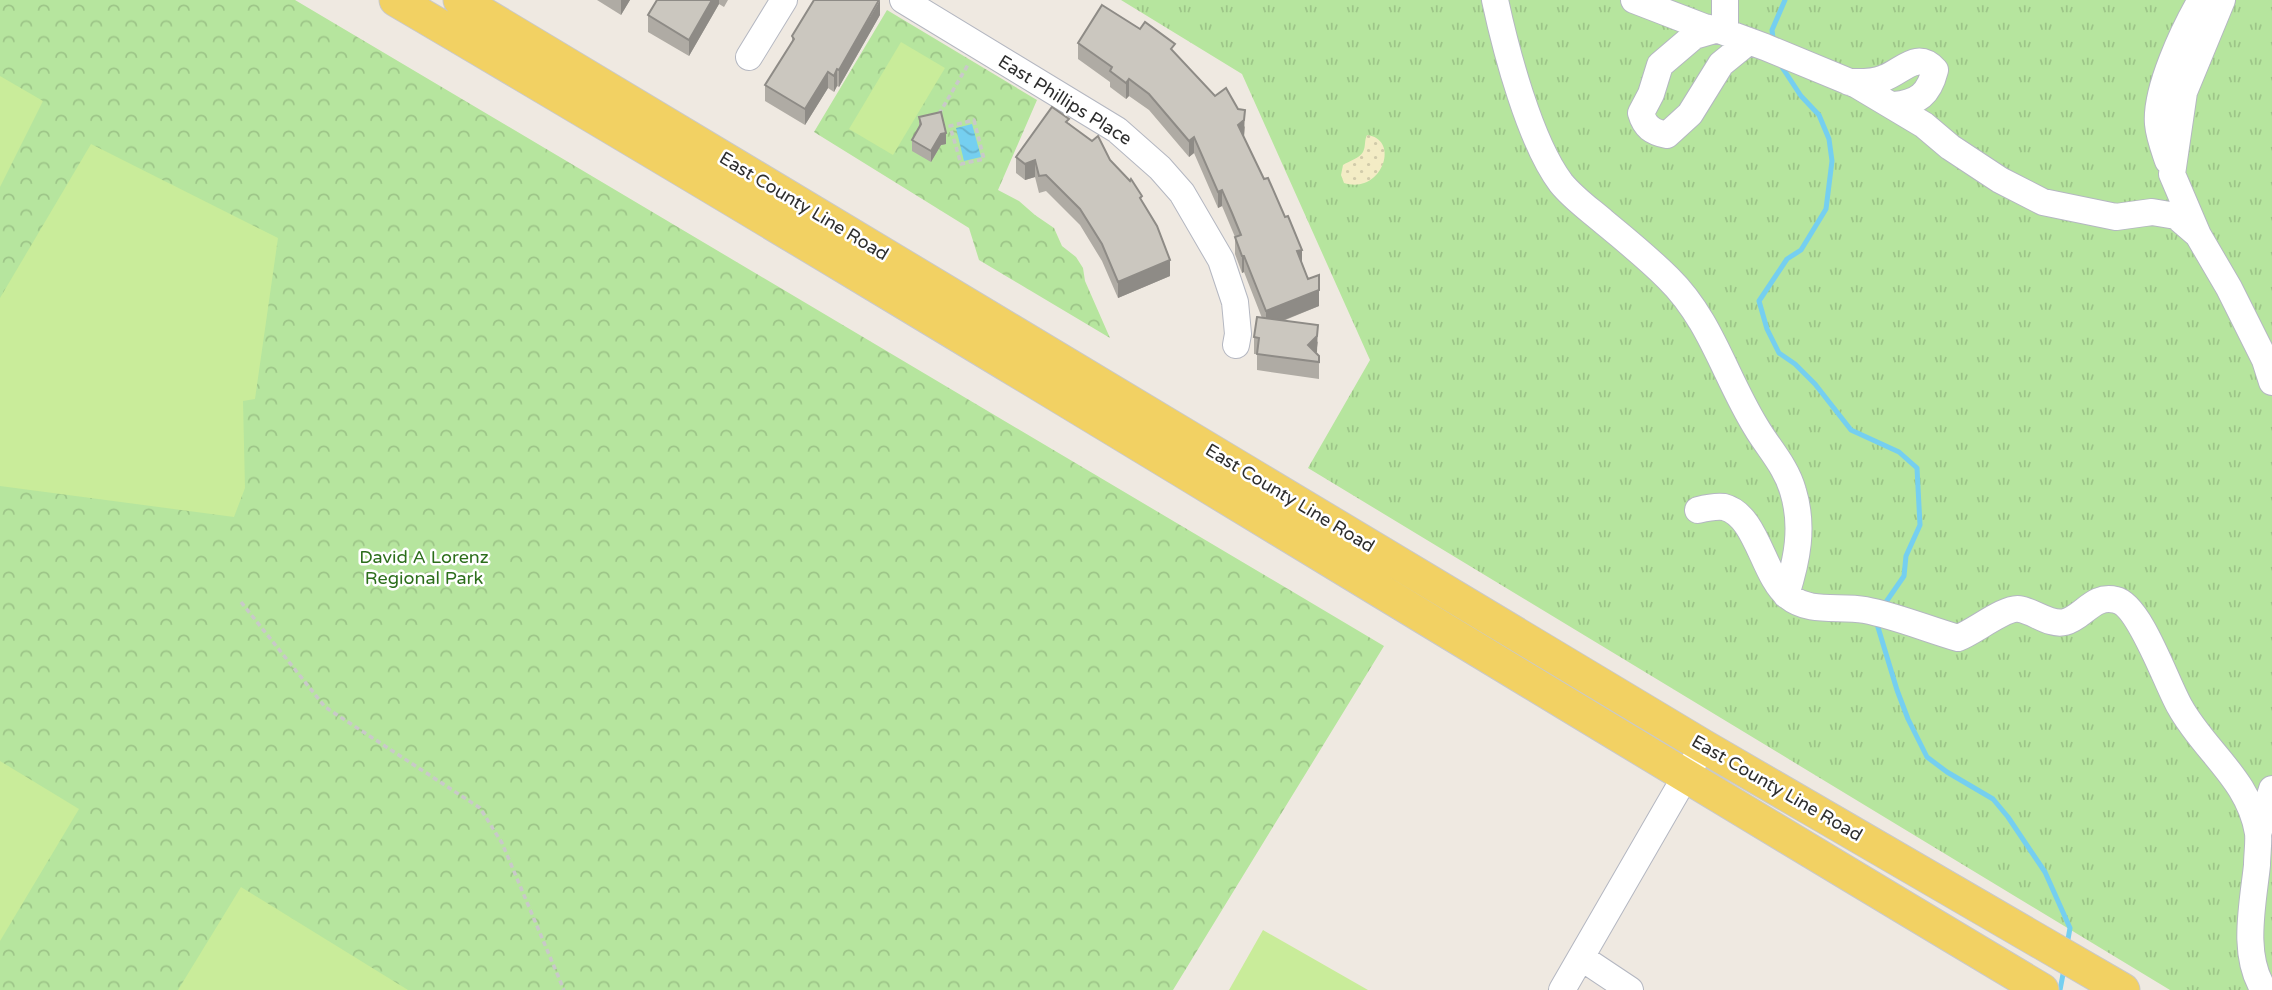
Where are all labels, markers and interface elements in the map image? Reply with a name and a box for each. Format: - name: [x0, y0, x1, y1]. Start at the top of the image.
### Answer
- street label: East Phillips Place: [994, 50, 1136, 150]
- street label: East County Line Road: [715, 147, 893, 265]
- street label: East County Line Road: [1201, 439, 1379, 557]
- park label: David A Lorenz Regional Park: [359, 546, 489, 589]
- street label: East County Line Road: [1688, 730, 1866, 846]

